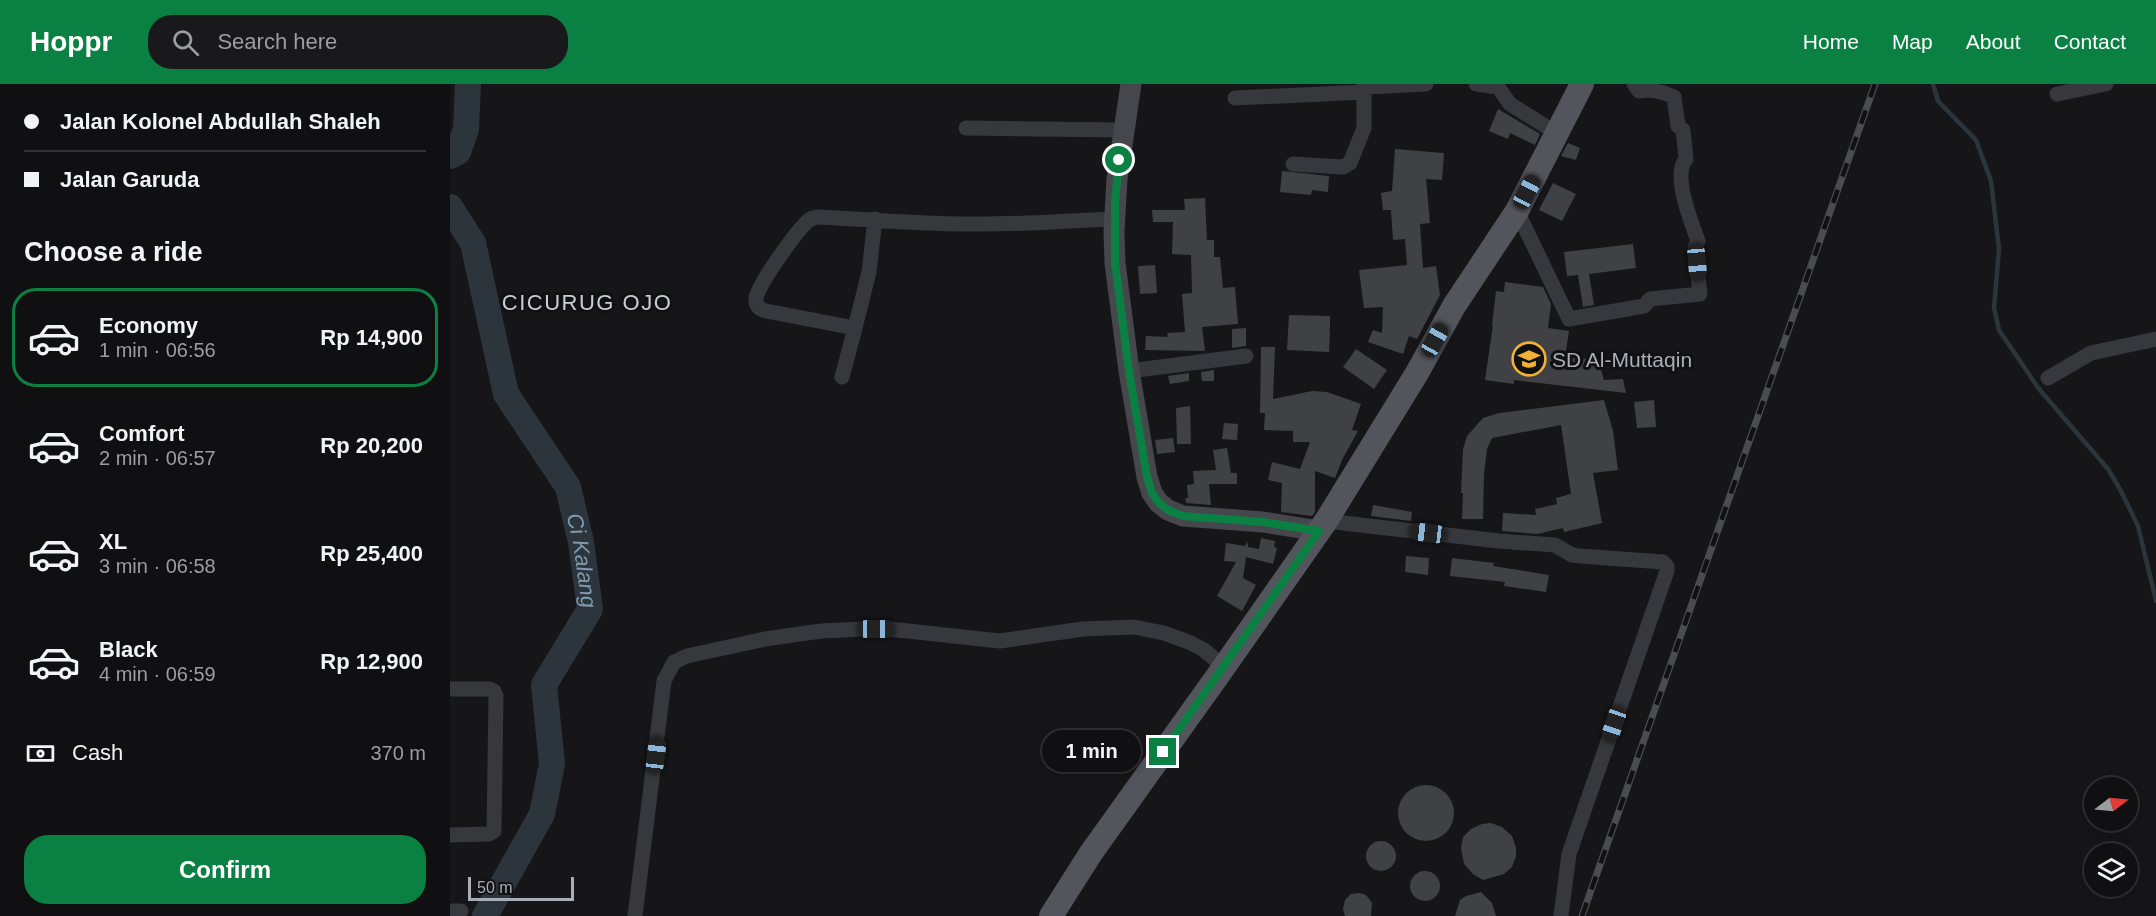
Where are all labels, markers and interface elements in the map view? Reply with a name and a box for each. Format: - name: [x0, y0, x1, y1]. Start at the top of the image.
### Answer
- search box: [148, 15, 568, 69]
- text: Hoppr: [30, 26, 112, 57]
- icon: search: [169, 26, 202, 59]
- text: Search here: [217, 29, 337, 54]
- text: Home: [1803, 30, 1859, 53]
- text: Map: [1892, 30, 1933, 53]
- text: About: [1966, 30, 2021, 53]
- text: Contact: [2054, 30, 2126, 53]
- text: Jalan Kolonel Abdullah Shaleh: [60, 109, 381, 134]
- route start: [1105, 146, 1132, 173]
- text: Jalan Garuda: [60, 167, 199, 192]
- car: [1511, 172, 1543, 212]
- text: Choose a ride: [24, 237, 203, 267]
- car: [1686, 243, 1708, 281]
- district label: CICURUG OJO: [502, 290, 672, 315]
- icon: car: [27, 311, 81, 365]
- text: Economy: [99, 313, 198, 338]
- car: [1418, 320, 1452, 360]
- text: Rp 14,900: [320, 325, 423, 350]
- text: 1 min · 06:56: [99, 339, 216, 361]
- school or university icon: SD Al-Muttaqin: [1511, 341, 1547, 377]
- place label: SD Al-Muttaqin: [1552, 348, 1692, 371]
- icon: car: [27, 419, 81, 473]
- text: Comfort: [99, 421, 185, 446]
- text: Rp 20,200: [320, 433, 423, 458]
- text: 2 min · 06:57: [99, 447, 216, 469]
- water label: Ci Kalang: [562, 511, 602, 610]
- car: [1409, 522, 1447, 544]
- icon: car: [27, 527, 81, 581]
- text: XL: [99, 529, 127, 554]
- text: Rp 25,400: [320, 541, 423, 566]
- text: 3 min · 06:58: [99, 555, 216, 577]
- car: [858, 620, 894, 638]
- icon: car: [27, 635, 81, 689]
- text: Black: [99, 637, 158, 662]
- text: Rp 12,900: [320, 649, 423, 674]
- text: 4 min · 06:59: [99, 663, 216, 685]
- car: [1600, 704, 1628, 744]
- callout: 1 min: [1043, 731, 1142, 773]
- car: [645, 736, 667, 774]
- icon: cash: [24, 737, 57, 770]
- route end: [1149, 738, 1176, 765]
- text: Cash: [72, 740, 123, 765]
- text: 1 min: [1065, 740, 1118, 762]
- text: 370 m: [370, 742, 426, 764]
- north arrow: [2084, 777, 2138, 831]
- map controls: [2084, 777, 2138, 897]
- button: Confirm: [24, 835, 426, 904]
- button: layers: [2084, 843, 2138, 897]
- scale bar: [468, 874, 574, 902]
- text: 50 m: [477, 879, 513, 896]

